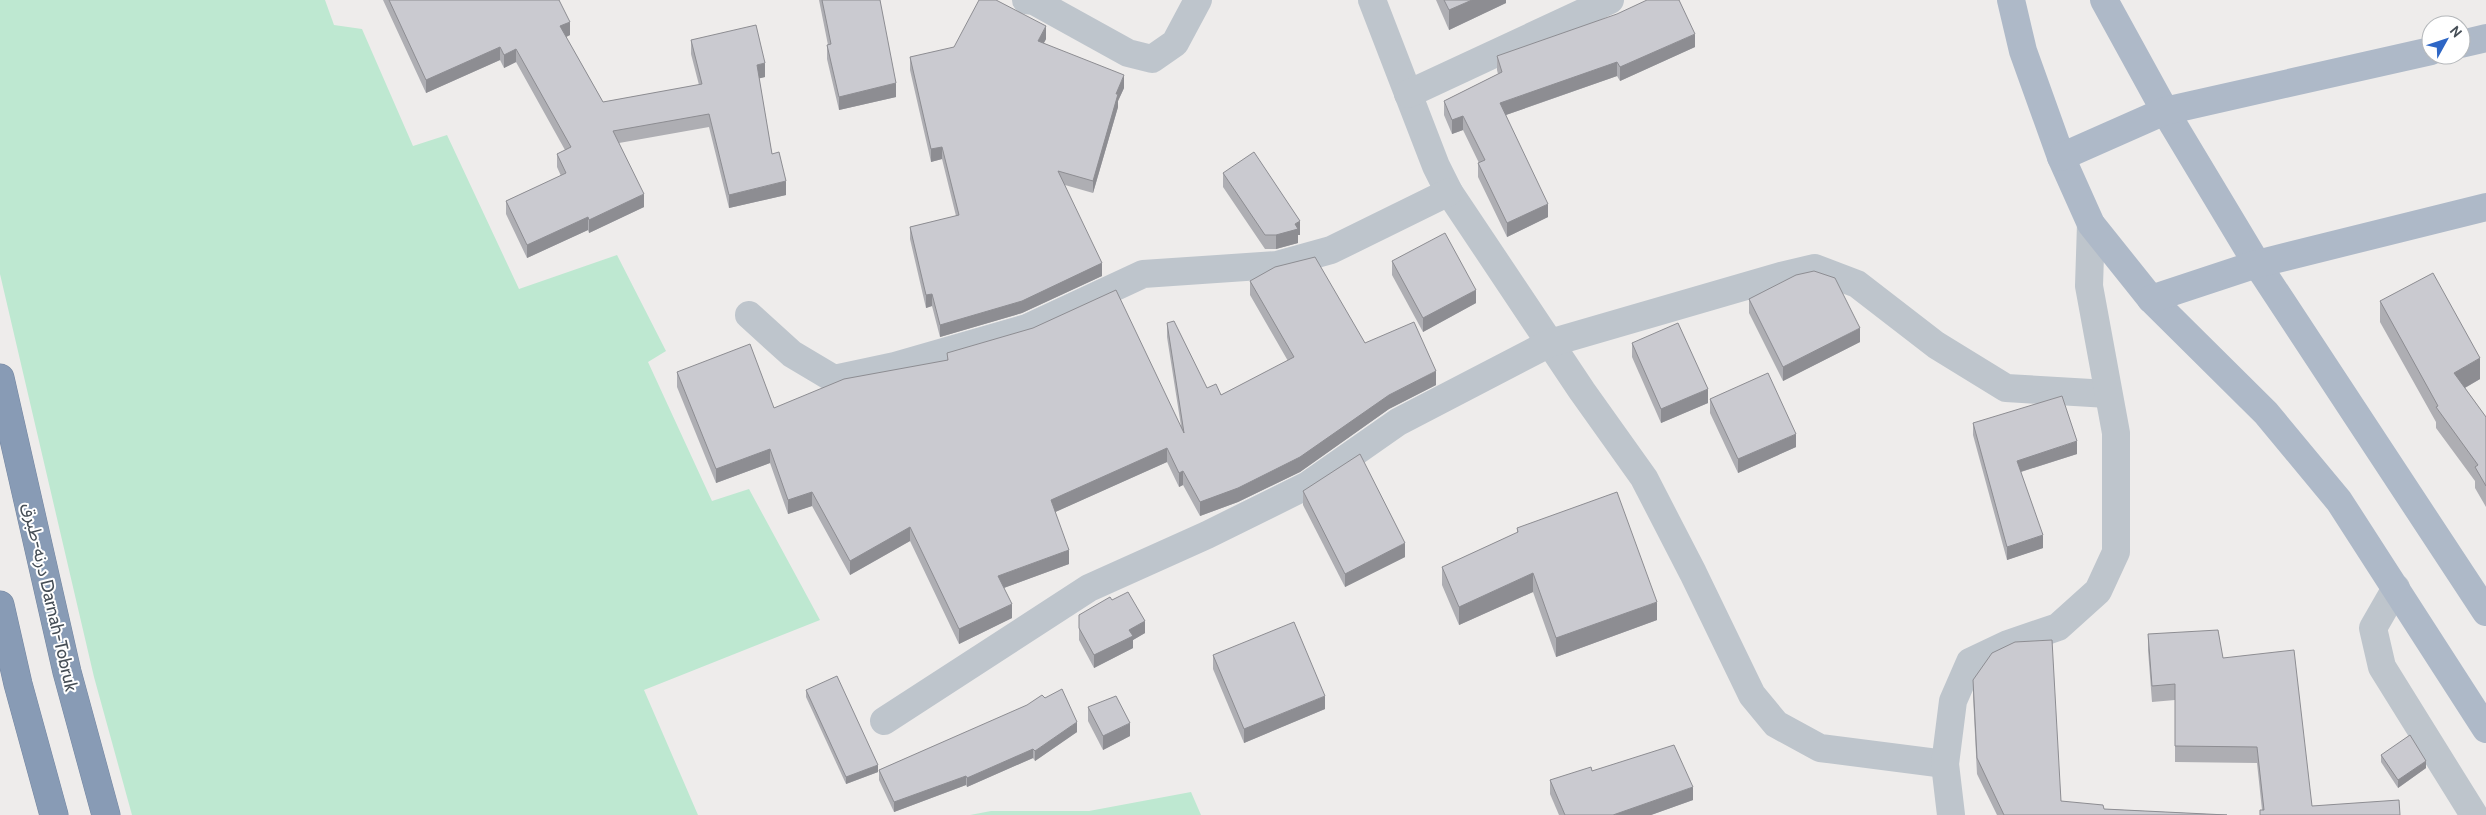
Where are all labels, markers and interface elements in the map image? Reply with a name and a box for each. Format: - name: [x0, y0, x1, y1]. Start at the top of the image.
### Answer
- north arrow: [2421, 15, 2471, 65]
- text: N: [2446, 22, 2466, 41]
- street label: درنه-طبرق Darnah-Tobruk: [18, 501, 83, 694]

